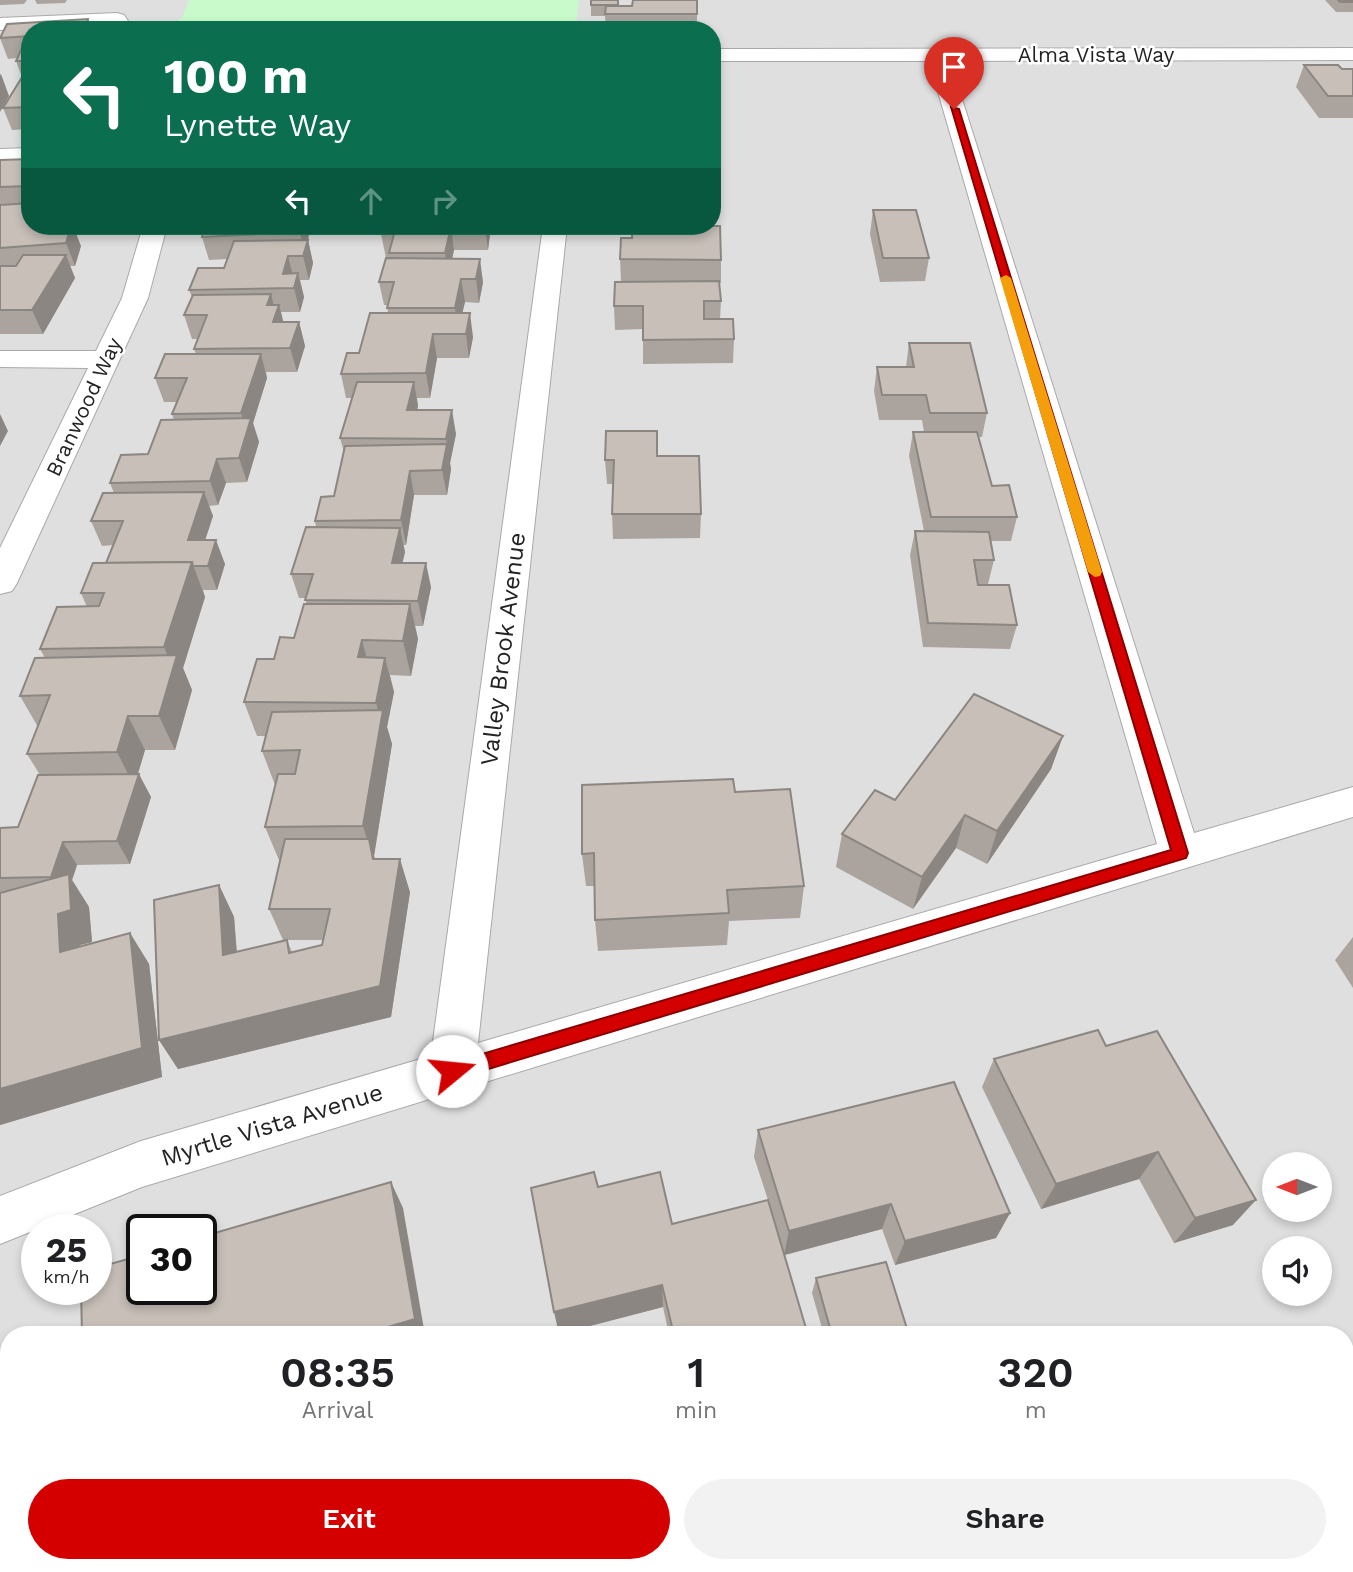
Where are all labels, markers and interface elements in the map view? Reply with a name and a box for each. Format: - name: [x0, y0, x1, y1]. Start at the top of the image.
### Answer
- pin: [924, 37, 984, 109]
- street label: Alma Vista Way: [1018, 42, 1175, 67]
- text: 100 m: [164, 47, 308, 105]
- icon: arrive: [935, 48, 973, 86]
- icon: left: [49, 49, 140, 140]
- text: Lynette Way: [164, 106, 351, 144]
- icon: left: [279, 182, 317, 220]
- icon: ahead: [352, 182, 390, 220]
- icon: right: [425, 182, 463, 220]
- street label: Branwood Way: [40, 333, 127, 480]
- street label: Valley Brook Avenue: [475, 531, 531, 767]
- position arrow: [415, 1034, 489, 1108]
- street label: Myrtle Vista Avenue: [158, 1078, 386, 1172]
- north arrow: [1262, 1152, 1332, 1222]
- map controls: [1262, 1152, 1332, 1306]
- speed limit sign: 30: [126, 1214, 217, 1305]
- text: 25: [46, 1229, 87, 1271]
- button: sound: [1262, 1236, 1332, 1306]
- text: km/h: [43, 1266, 90, 1287]
- text: 08:35: [280, 1348, 395, 1397]
- text: 1: [687, 1348, 705, 1397]
- text: 320: [998, 1348, 1074, 1397]
- text: Arrival: [302, 1397, 373, 1424]
- text: min: [675, 1397, 717, 1424]
- text: m: [1025, 1397, 1047, 1424]
- button: Exit: [28, 1479, 670, 1559]
- button: Share: [684, 1479, 1326, 1559]

